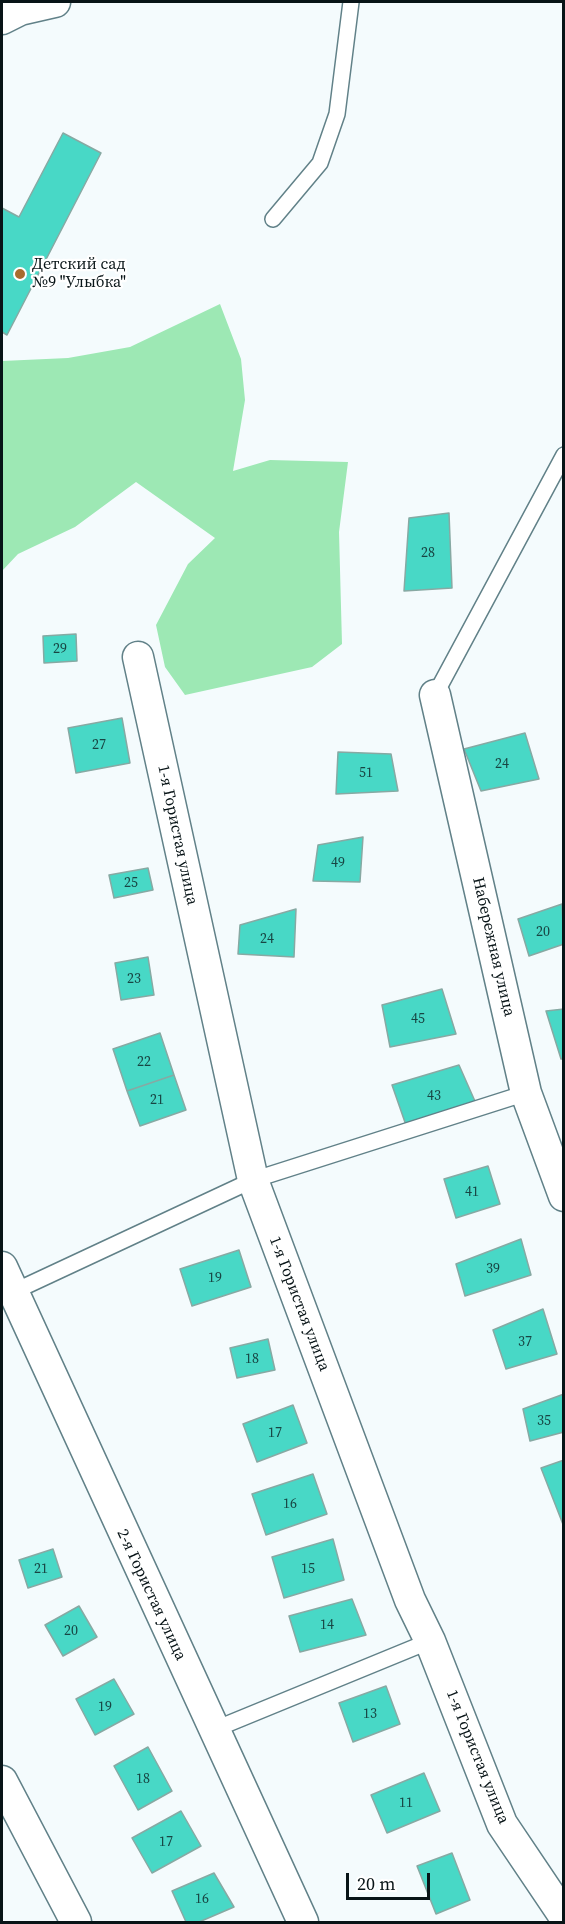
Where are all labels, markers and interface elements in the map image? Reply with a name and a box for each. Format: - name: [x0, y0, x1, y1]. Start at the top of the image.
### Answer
- place label: Детский сад №9 "Улыбка": [32, 255, 126, 293]
- marker: Детский сад №9 "Улыбка": [13, 267, 27, 281]
- house number: 28: [421, 545, 435, 561]
- house number: 29: [53, 641, 67, 657]
- house number: 27: [92, 737, 106, 753]
- house number: 24: [495, 756, 509, 772]
- street label: 1-я Гористая улица: [153, 763, 201, 907]
- house number: 51: [359, 765, 373, 781]
- house number: 49: [331, 855, 345, 871]
- house number: 25: [124, 875, 138, 891]
- street label: Набережная улица: [468, 876, 518, 1018]
- house number: 20: [536, 924, 550, 940]
- house number: 24: [260, 931, 274, 947]
- house number: 23: [127, 971, 141, 987]
- house number: 45: [411, 1011, 425, 1027]
- house number: 22: [137, 1054, 151, 1070]
- house number: 43: [427, 1088, 441, 1104]
- house number: 21: [150, 1092, 164, 1108]
- house number: 41: [465, 1184, 479, 1200]
- street label: 1-я Гористая улица: [264, 1234, 334, 1374]
- house number: 39: [486, 1261, 500, 1277]
- house number: 19: [208, 1270, 222, 1286]
- house number: 37: [518, 1334, 532, 1350]
- house number: 18: [245, 1351, 259, 1367]
- house number: 35: [537, 1413, 551, 1429]
- house number: 17: [268, 1425, 282, 1441]
- house number: 16: [283, 1496, 297, 1512]
- street label: 2-я Гористая улица: [112, 1526, 190, 1664]
- house number: 21: [34, 1561, 48, 1577]
- house number: 15: [301, 1561, 315, 1577]
- house number: 14: [320, 1617, 334, 1633]
- house number: 20: [64, 1623, 78, 1639]
- street label: 1-я Гористая улица: [441, 1687, 513, 1827]
- house number: 19: [98, 1699, 112, 1715]
- house number: 13: [363, 1706, 377, 1722]
- house number: 18: [136, 1771, 150, 1787]
- house number: 11: [399, 1795, 413, 1811]
- house number: 17: [159, 1834, 173, 1850]
- scale bar: [349, 1861, 433, 1899]
- text: 20 m: [357, 1871, 395, 1896]
- house number: 16: [195, 1891, 209, 1907]

